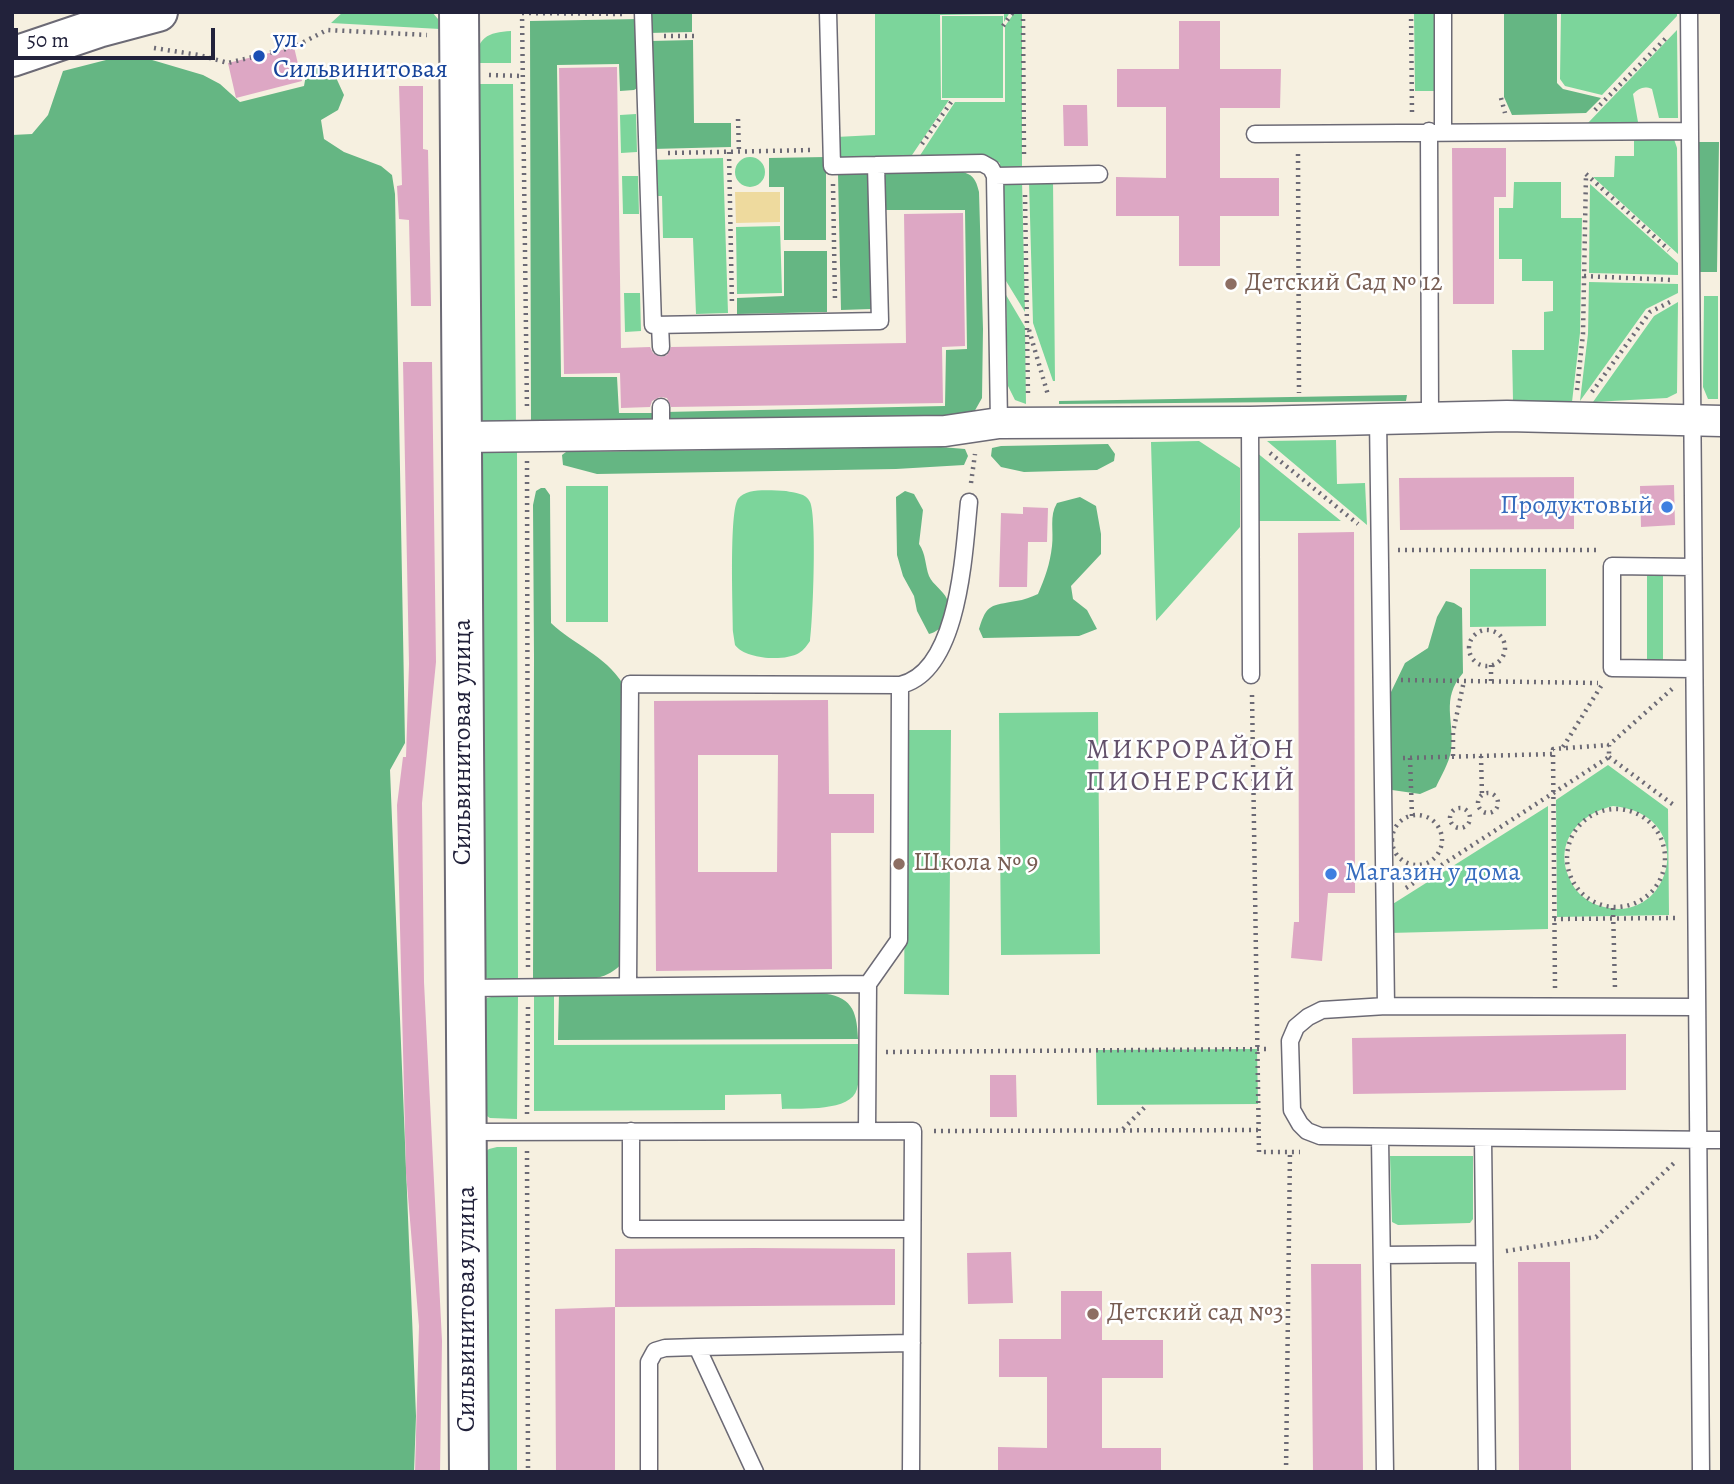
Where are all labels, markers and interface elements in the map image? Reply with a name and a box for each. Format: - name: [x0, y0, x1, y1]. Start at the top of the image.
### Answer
- scale bar: [18, 14, 219, 58]
- place label: ул. Сильвинитовая: [273, 25, 448, 86]
- text: 50 m: [27, 26, 69, 54]
- marker: ул. Сильвинитовая: [251, 48, 267, 64]
- place label: Детский Сад № 12: [1245, 268, 1443, 300]
- marker: Детский Сад № 12: [1223, 276, 1239, 292]
- place label: Продуктовый: [1500, 491, 1653, 523]
- marker: Продуктовый: [1659, 499, 1675, 515]
- street label: Сильвинитовая улица: [448, 619, 480, 865]
- district label: МИКРОРАЙОН ПИОНЕРСКИЙ: [1087, 734, 1295, 800]
- place label: Школа № 9: [913, 848, 1038, 880]
- marker: Школа № 9: [891, 856, 907, 872]
- place label: Магазин у дома: [1345, 858, 1520, 890]
- marker: Магазин у дома: [1323, 866, 1339, 882]
- street label: Сильвинитовая улица: [452, 1186, 484, 1432]
- place label: Детский сад №3: [1107, 1298, 1284, 1330]
- marker: Детский сад №3: [1085, 1306, 1101, 1322]

